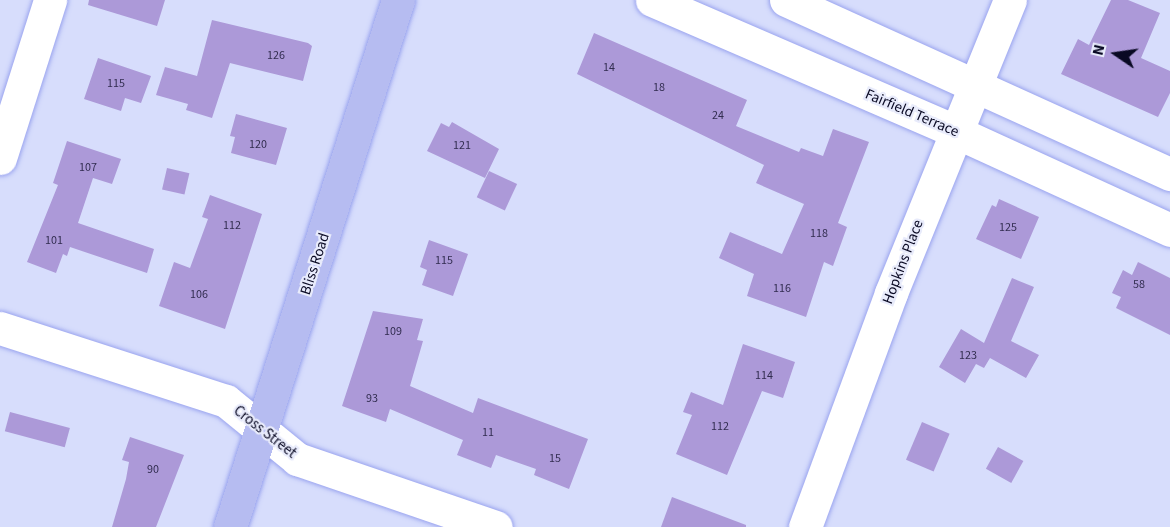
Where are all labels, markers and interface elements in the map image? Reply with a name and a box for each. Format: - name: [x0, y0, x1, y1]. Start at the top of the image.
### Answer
- north arrow: [1086, 24, 1146, 84]
- text: N: [1087, 42, 1110, 58]
- house number: 126: [267, 49, 285, 63]
- house number: 14: [603, 61, 615, 75]
- house number: 115: [107, 77, 125, 91]
- house number: 18: [653, 81, 665, 95]
- street label: Fairfield Terrace: [862, 85, 962, 141]
- house number: 24: [712, 109, 724, 123]
- house number: 120: [249, 138, 267, 152]
- house number: 121: [453, 139, 471, 153]
- house number: 107: [79, 161, 97, 175]
- street label: Hopkins Place: [879, 217, 927, 307]
- house number: 112: [223, 219, 241, 233]
- house number: 125: [999, 221, 1017, 235]
- house number: 118: [810, 227, 828, 241]
- street label: Bliss Road: [297, 231, 333, 297]
- house number: 101: [45, 234, 63, 248]
- house number: 115: [435, 254, 453, 268]
- house number: 58: [1133, 278, 1145, 292]
- house number: 116: [773, 282, 791, 296]
- house number: 106: [190, 288, 208, 302]
- house number: 109: [384, 325, 402, 339]
- house number: 123: [959, 349, 977, 363]
- house number: 114: [755, 369, 773, 383]
- house number: 93: [366, 392, 378, 406]
- street label: Cross Street: [230, 402, 300, 462]
- house number: 112: [711, 420, 729, 434]
- house number: 11: [482, 426, 494, 440]
- house number: 15: [549, 452, 561, 466]
- house number: 90: [147, 463, 159, 477]

